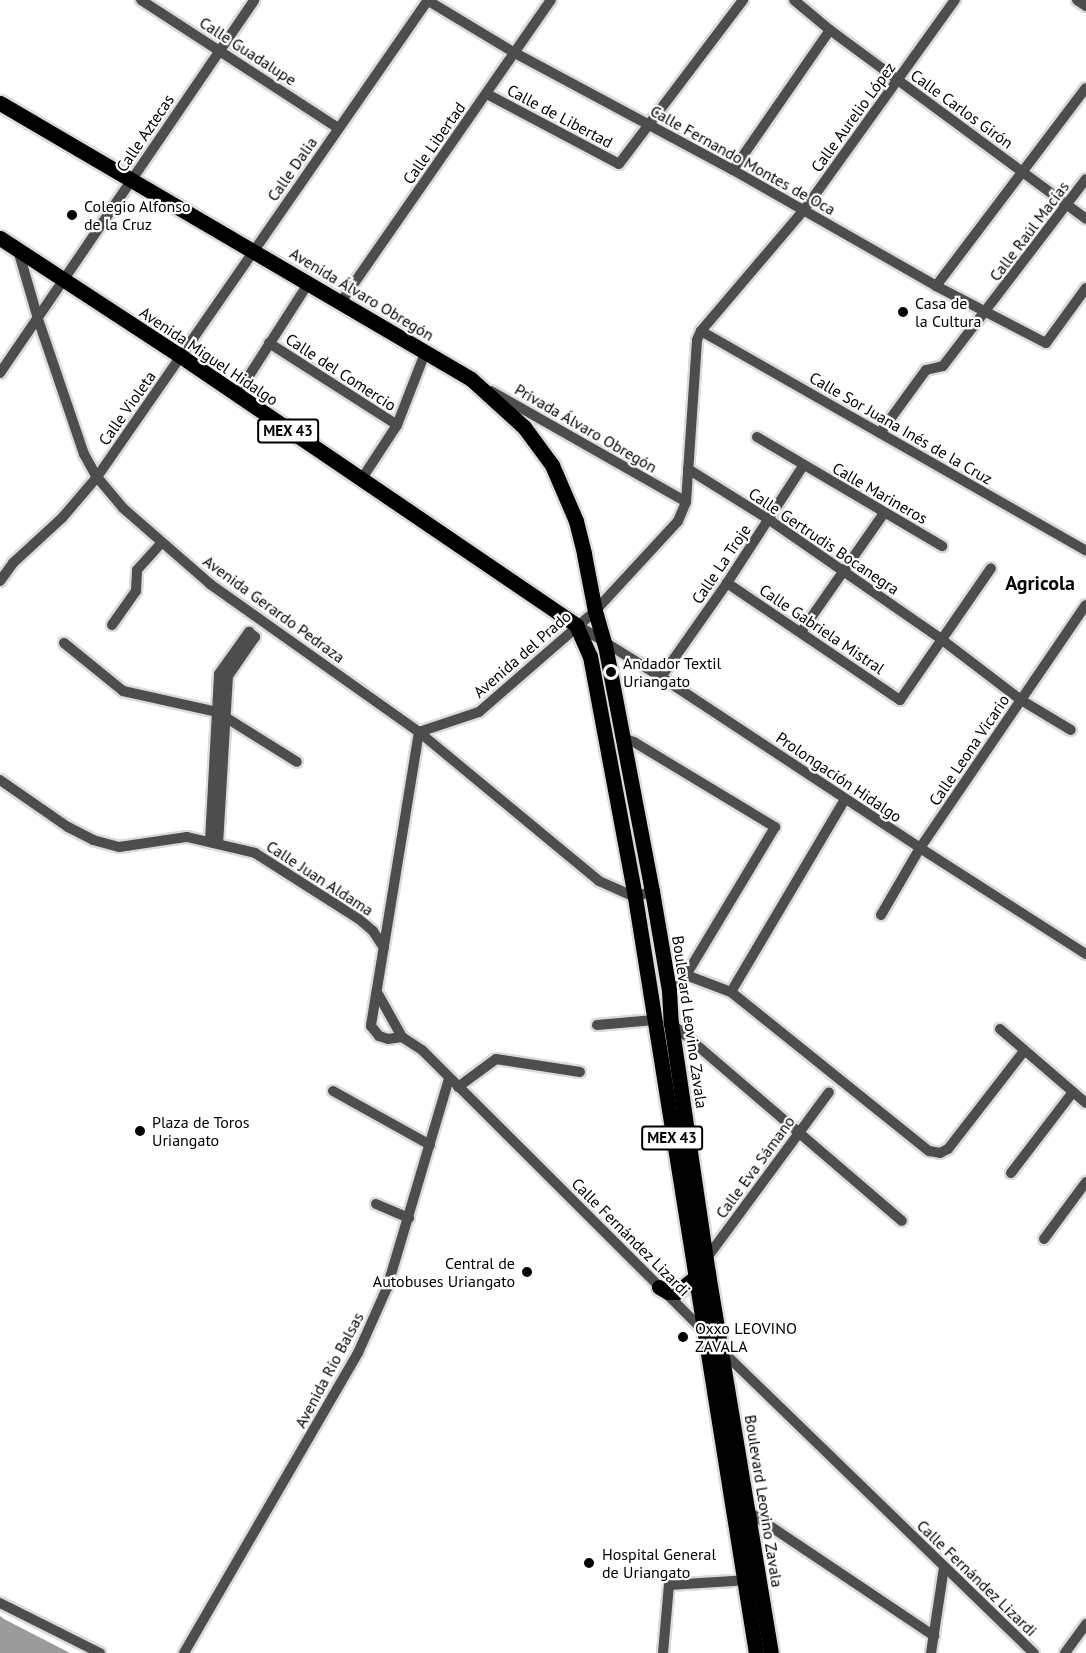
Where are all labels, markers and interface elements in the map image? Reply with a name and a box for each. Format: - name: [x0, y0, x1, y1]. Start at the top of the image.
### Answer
- street label: Calle Guadalupe: [196, 13, 300, 89]
- street label: Calle Aurelio López: [807, 58, 899, 176]
- street label: Calle Carlos Girón: [907, 65, 1017, 153]
- street label: Calle de Libertad: [504, 80, 616, 152]
- street label: Calle Aztecas: [112, 90, 178, 176]
- street label: Calle Libertad: [399, 98, 469, 188]
- street label: Calle Fernando Montes de Oca: [647, 101, 839, 219]
- street label: Calle Dalia: [263, 133, 321, 205]
- street label: Calle Raúl Macías: [985, 177, 1073, 285]
- place label: Colegio Alfonso de la Cruz: [84, 196, 191, 234]
- marker: Colegio Alfonso de la Cruz: [65, 208, 79, 222]
- street label: Avenida Álvaro Obregón: [286, 243, 438, 345]
- place label: Casa de la Cultura: [915, 293, 981, 331]
- street label: Avenida Miguel Hidalgo: [136, 302, 282, 410]
- marker: Casa de la Cultura: [896, 305, 910, 319]
- street label: Calle del Comercio: [282, 329, 400, 415]
- street label: Calle Violeta: [94, 367, 160, 449]
- street label: Calle Sor Juana Inés de la Cruz: [806, 368, 996, 488]
- street label: Privada Álvaro Obregón: [511, 379, 661, 477]
- road number: MEX 43: [256, 419, 320, 443]
- street label: Calle Marineros: [829, 458, 931, 528]
- street label: Calle Gertrudis Bocanegra: [745, 483, 903, 599]
- street label: Calle La Troje: [687, 520, 755, 608]
- street label: Avenida Gerardo Pedraza: [200, 551, 348, 667]
- district label: Agricola: [1005, 571, 1075, 595]
- street label: Calle Gabriela Mistral: [756, 580, 888, 678]
- street label: Avenida del Prado: [469, 606, 575, 702]
- place label: Andador Textil Uriangato: [623, 653, 722, 691]
- marker: Andador Textil Uriangato: [604, 665, 618, 679]
- street label: Calle Leona Vicario: [925, 691, 1013, 809]
- street label: Prolongación Hidalgo: [773, 728, 905, 826]
- street label: Calle Juan Aldama: [263, 836, 377, 920]
- street label: Boulevard Leovino Zavala: [668, 934, 712, 1110]
- place label: Plaza de Toros Uriangato: [152, 1112, 250, 1150]
- street label: Calle Eva Sámano: [711, 1112, 799, 1222]
- marker: Plaza de Toros Uriangato: [133, 1124, 147, 1138]
- road number: MEX 43: [640, 1126, 704, 1150]
- street label: Calle Fernández Lizardi: [568, 1174, 694, 1300]
- place label: Central de Autobuses Uriangato: [373, 1253, 515, 1291]
- marker: Central de Autobuses Uriangato: [520, 1265, 534, 1279]
- street label: Avenida Río Balsas: [290, 1309, 368, 1431]
- place label: Oxxo LEOVINO ZAVALA: [695, 1318, 797, 1356]
- marker: Oxxo LEOVINO ZAVALA: [676, 1330, 690, 1344]
- street label: Boulevard Leovino Zavala: [741, 1413, 787, 1589]
- street label: Calle Fernández Lizardi: [913, 1516, 1041, 1640]
- place label: Hospital General de Uriangato: [602, 1544, 716, 1582]
- marker: Hospital General de Uriangato: [580, 1554, 598, 1572]

